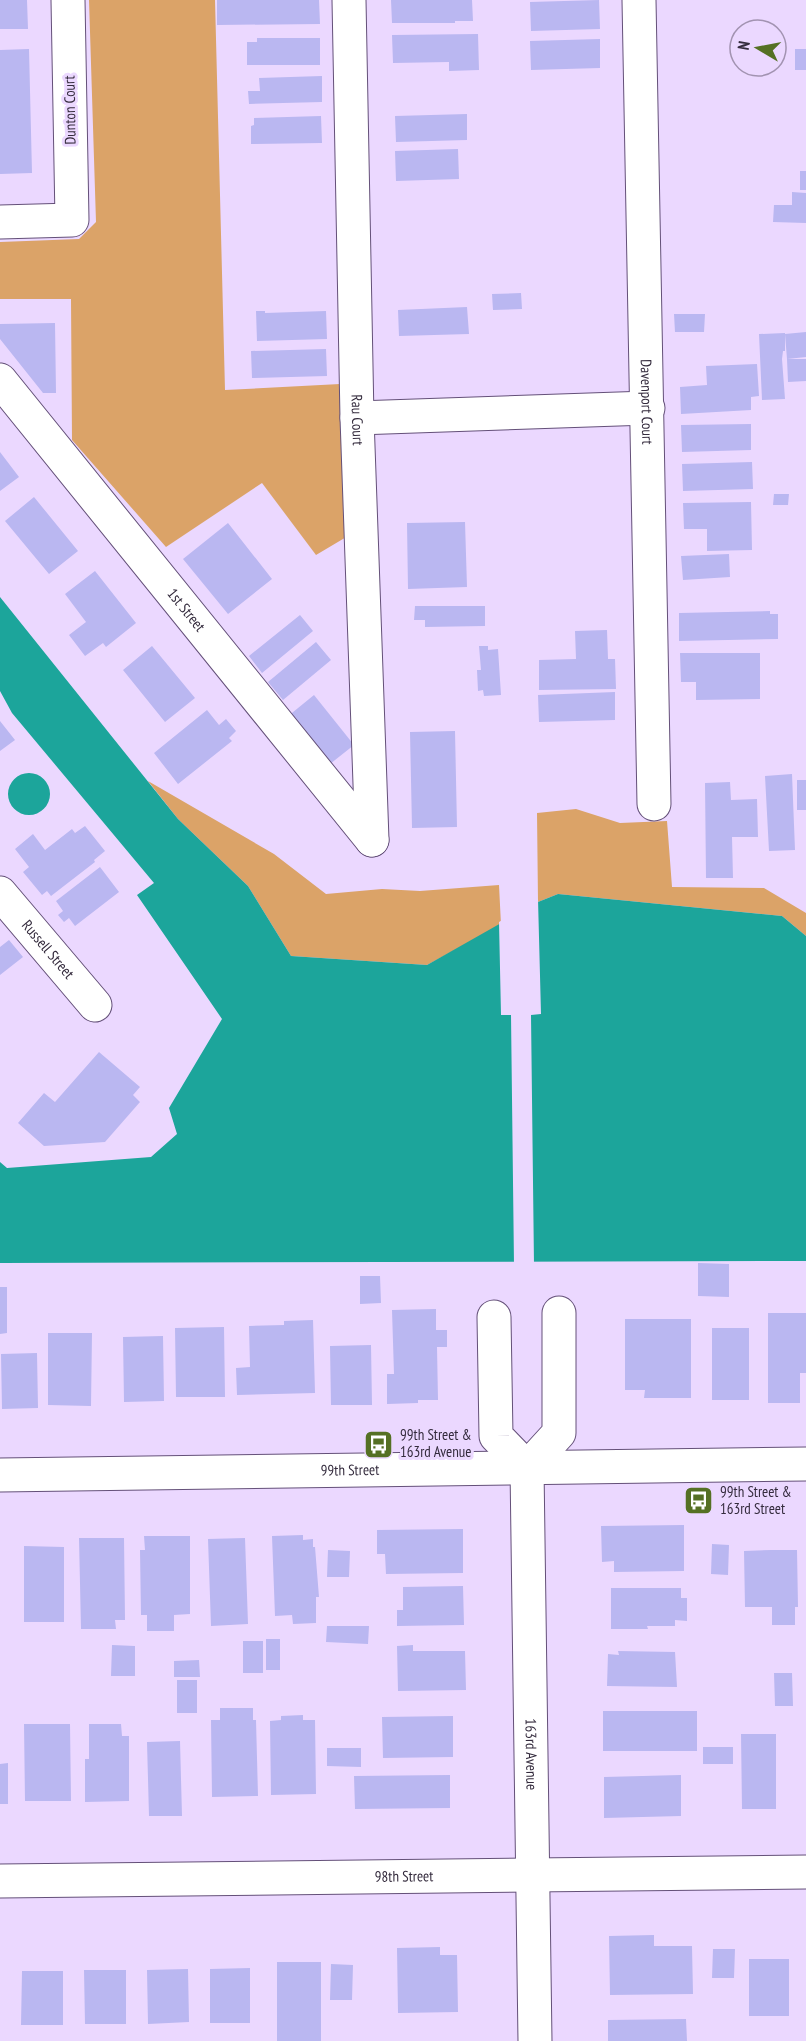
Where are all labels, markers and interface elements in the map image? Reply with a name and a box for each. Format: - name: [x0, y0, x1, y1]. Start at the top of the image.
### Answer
- north arrow: [728, 18, 788, 78]
- text: N: [733, 39, 754, 51]
- street label: Dunton Court: [59, 75, 80, 145]
- street label: Davenport Court: [637, 359, 657, 445]
- street label: Rau Court: [348, 394, 368, 446]
- street label: 1st Street: [163, 584, 210, 635]
- street label: Russell Street: [18, 916, 79, 982]
- place label: 99th Street & 163rd Avenue: [400, 1425, 472, 1461]
- bus stop icon: 99th Street & 163rd Avenue: [363, 1428, 395, 1460]
- street label: 99th Street: [321, 1460, 379, 1480]
- place label: 99th Street & 163rd Street: [720, 1482, 791, 1518]
- bus stop icon: 99th Street & 163rd Street: [683, 1485, 715, 1517]
- street label: 163rd Avenue: [521, 1718, 541, 1790]
- street label: 98th Street: [375, 1866, 433, 1886]

